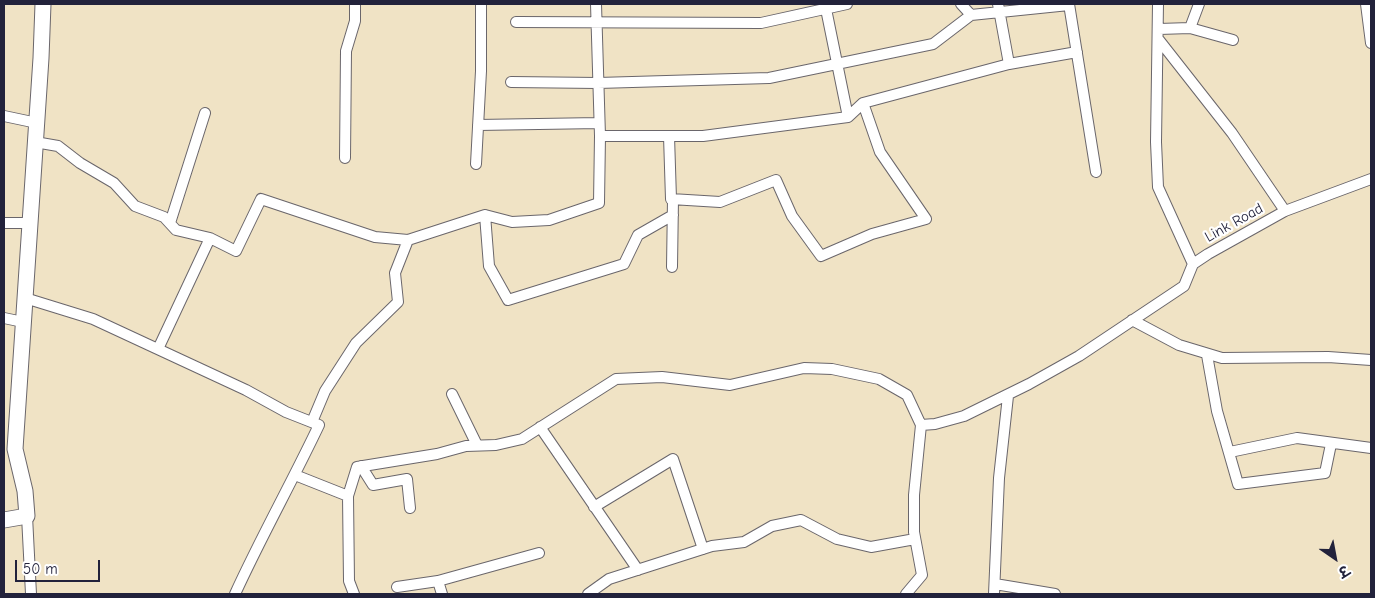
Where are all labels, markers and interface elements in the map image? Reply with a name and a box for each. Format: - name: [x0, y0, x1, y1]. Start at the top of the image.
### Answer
- street label: Link Road: [1202, 200, 1266, 246]
- north arrow: [1310, 533, 1360, 583]
- scale bar: [18, 550, 102, 582]
- text: 50 m: [23, 560, 58, 578]
- text: उ: [1335, 561, 1352, 581]

